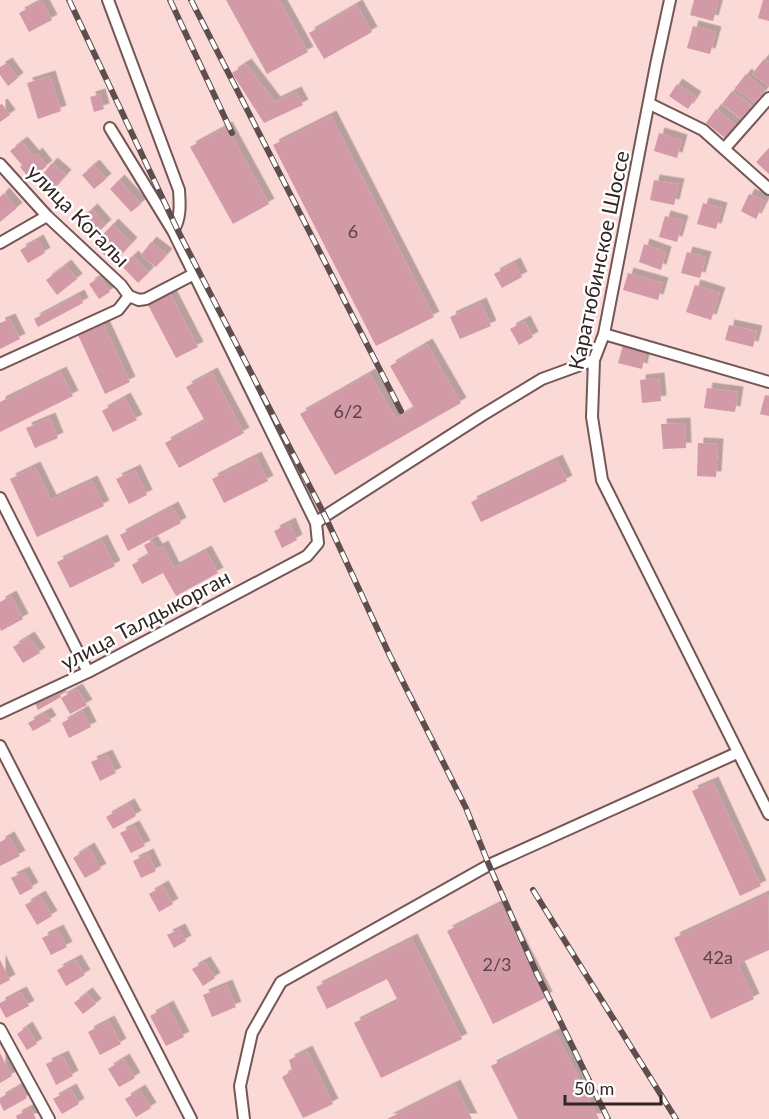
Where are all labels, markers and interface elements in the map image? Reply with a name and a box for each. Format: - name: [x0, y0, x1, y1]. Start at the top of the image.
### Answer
- street label: Каратюбинское Шоссе: [563, 148, 633, 372]
- street label: улица Когалы: [23, 159, 135, 271]
- house number: 6: [348, 220, 358, 242]
- house number: 6/2: [333, 400, 363, 422]
- street label: улица Талдыкорган: [56, 564, 234, 674]
- house number: 42а: [703, 946, 733, 968]
- house number: 2/3: [482, 953, 512, 975]
- scale bar: [565, 1068, 661, 1106]
- text: 50 m: [574, 1077, 614, 1099]

